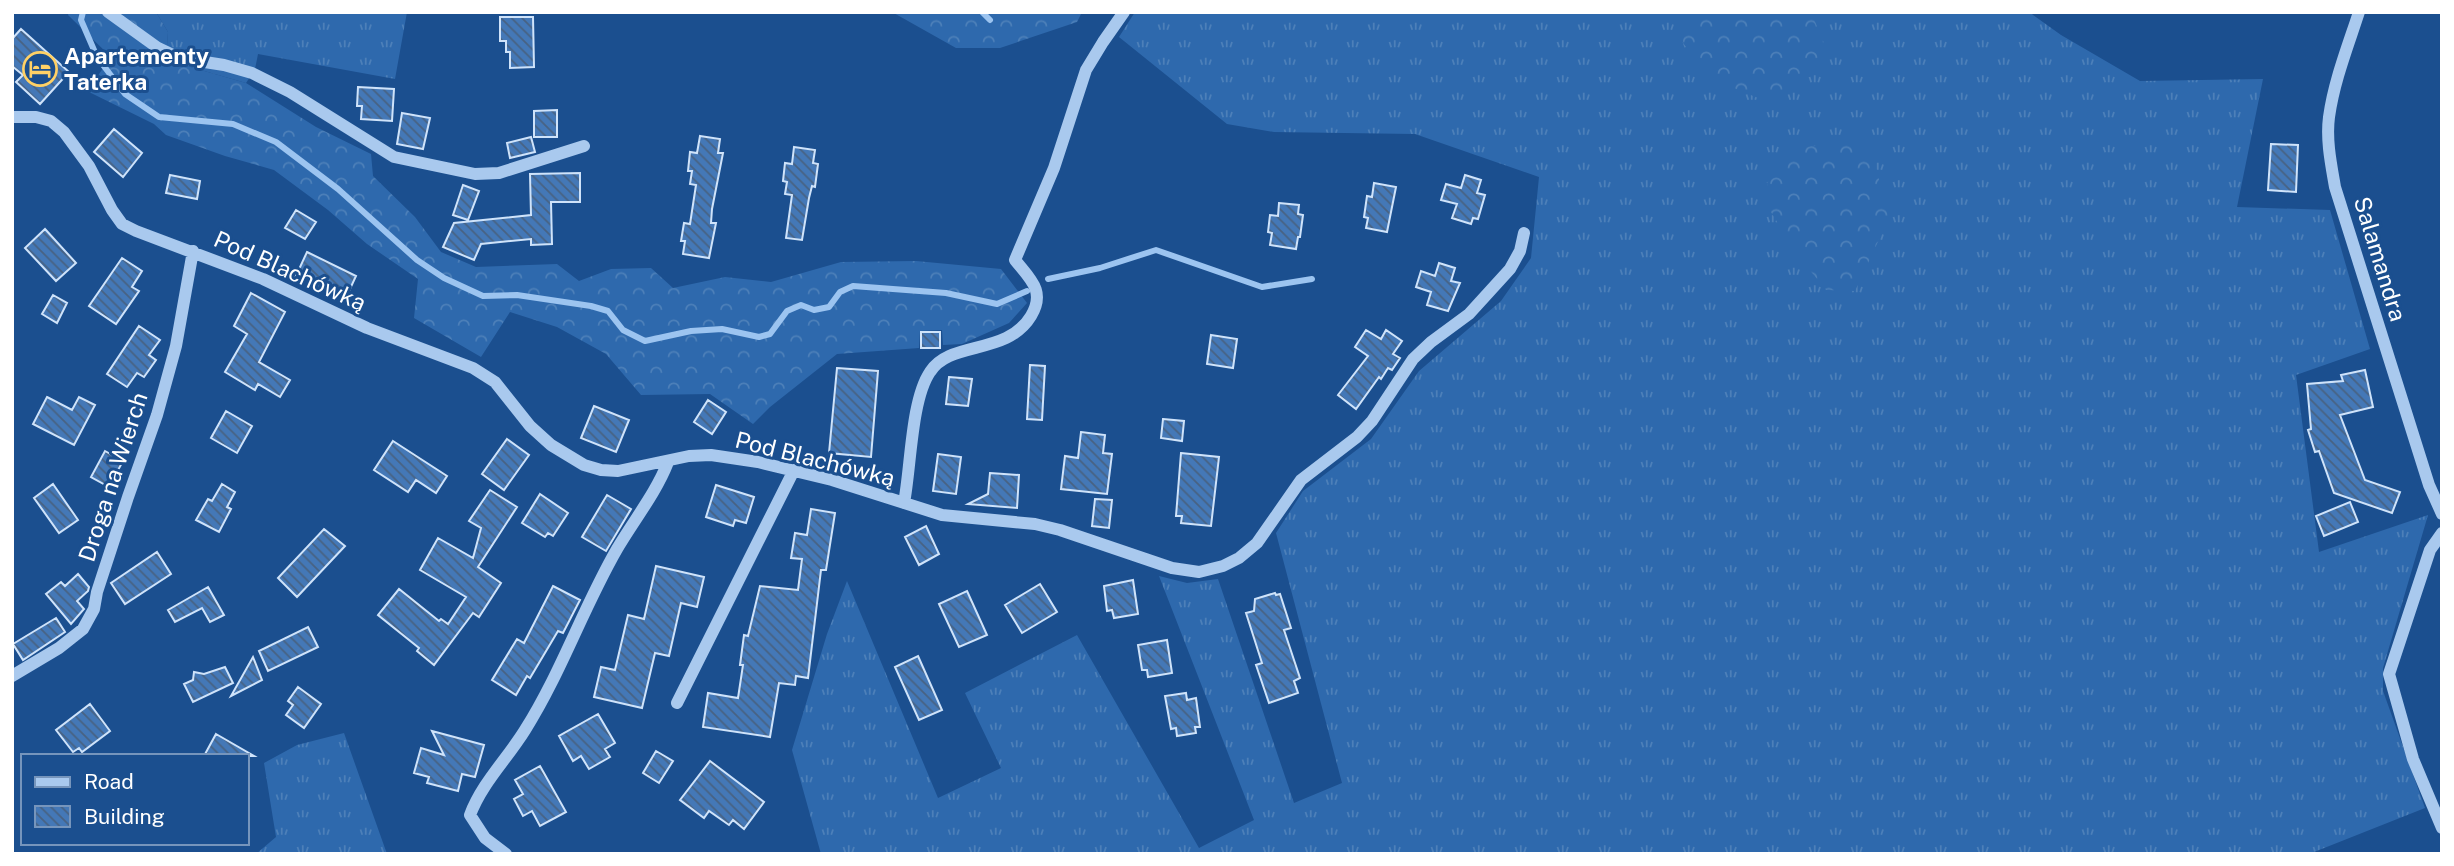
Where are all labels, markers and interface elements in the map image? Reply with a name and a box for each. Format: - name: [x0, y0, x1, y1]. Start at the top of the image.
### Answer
- place label: Apartementy Taterka: [64, 42, 209, 95]
- hotel icon: Apartementy Taterka: [21, 50, 59, 88]
- street label: Salamandra: [2349, 193, 2412, 324]
- street label: Pod Blachówką: [210, 225, 370, 316]
- street label: Droga na Wierch: [72, 389, 153, 565]
- street label: Pod Blachówką: [733, 426, 898, 491]
- legend: [21, 754, 248, 845]
- text: Road: [84, 769, 134, 794]
- text: Building: [84, 804, 165, 829]

